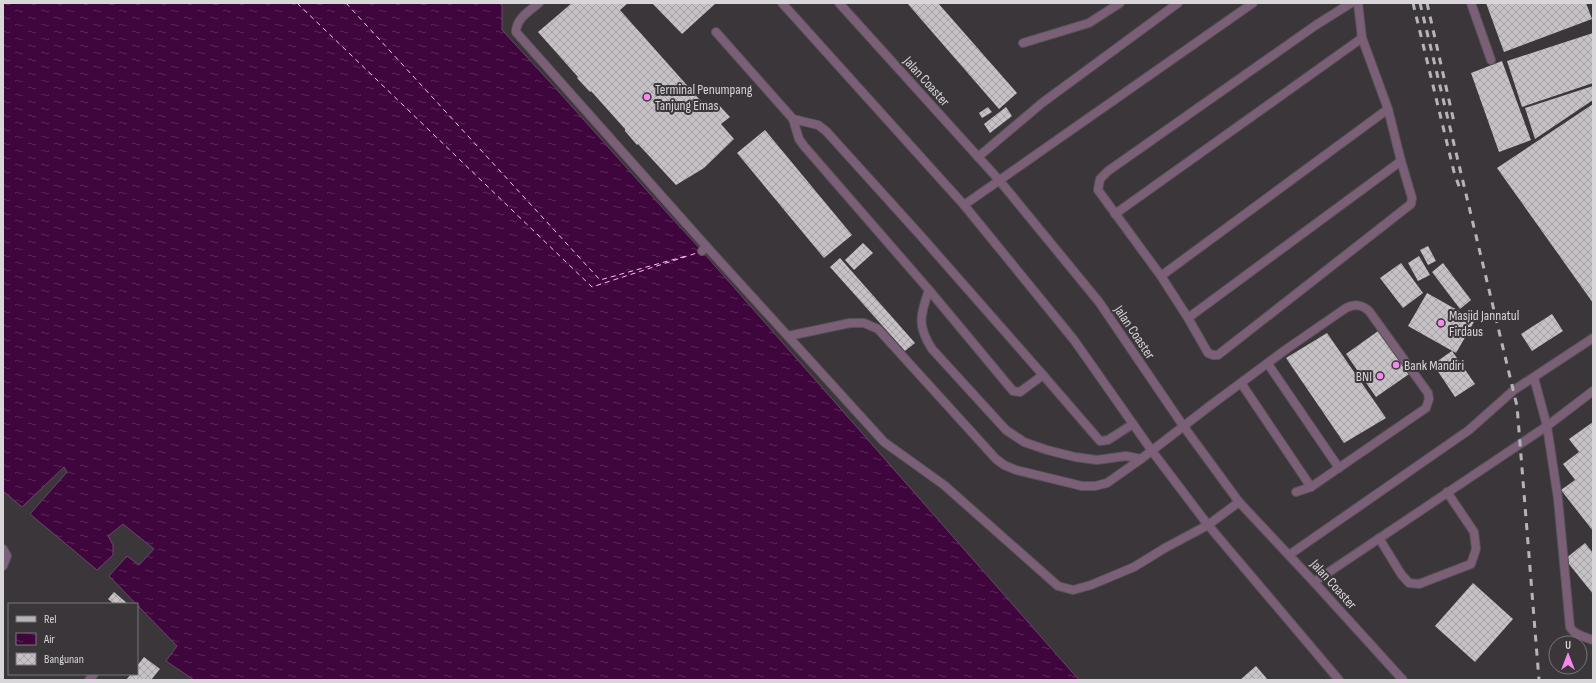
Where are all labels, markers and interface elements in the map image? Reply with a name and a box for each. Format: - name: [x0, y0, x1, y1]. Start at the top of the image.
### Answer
- street label: Jalan Coaster: [899, 52, 953, 110]
- place label: Terminal Penumpang Tanjung Emas: [655, 81, 753, 114]
- marker: Terminal Penumpang Tanjung Emas: [642, 92, 652, 102]
- street label: Jalan Coaster: [1110, 301, 1159, 362]
- place label: Masjid Jannatul Firdaus: [1449, 307, 1519, 340]
- marker: Masjid Jannatul Firdaus: [1436, 318, 1446, 328]
- place label: Bank Mandiri: [1404, 357, 1464, 374]
- marker: Bank Mandiri: [1391, 360, 1401, 370]
- place label: BNI: [1356, 368, 1372, 385]
- marker: BNI: [1375, 371, 1385, 381]
- street label: Jalan Coaster: [1306, 555, 1360, 613]
- legend: [8, 603, 138, 675]
- text: Rel: [44, 612, 56, 627]
- text: Air: [43, 632, 55, 647]
- north arrow: [1548, 635, 1588, 675]
- text: U: [1565, 639, 1571, 652]
- text: Bangunan: [44, 652, 84, 667]

